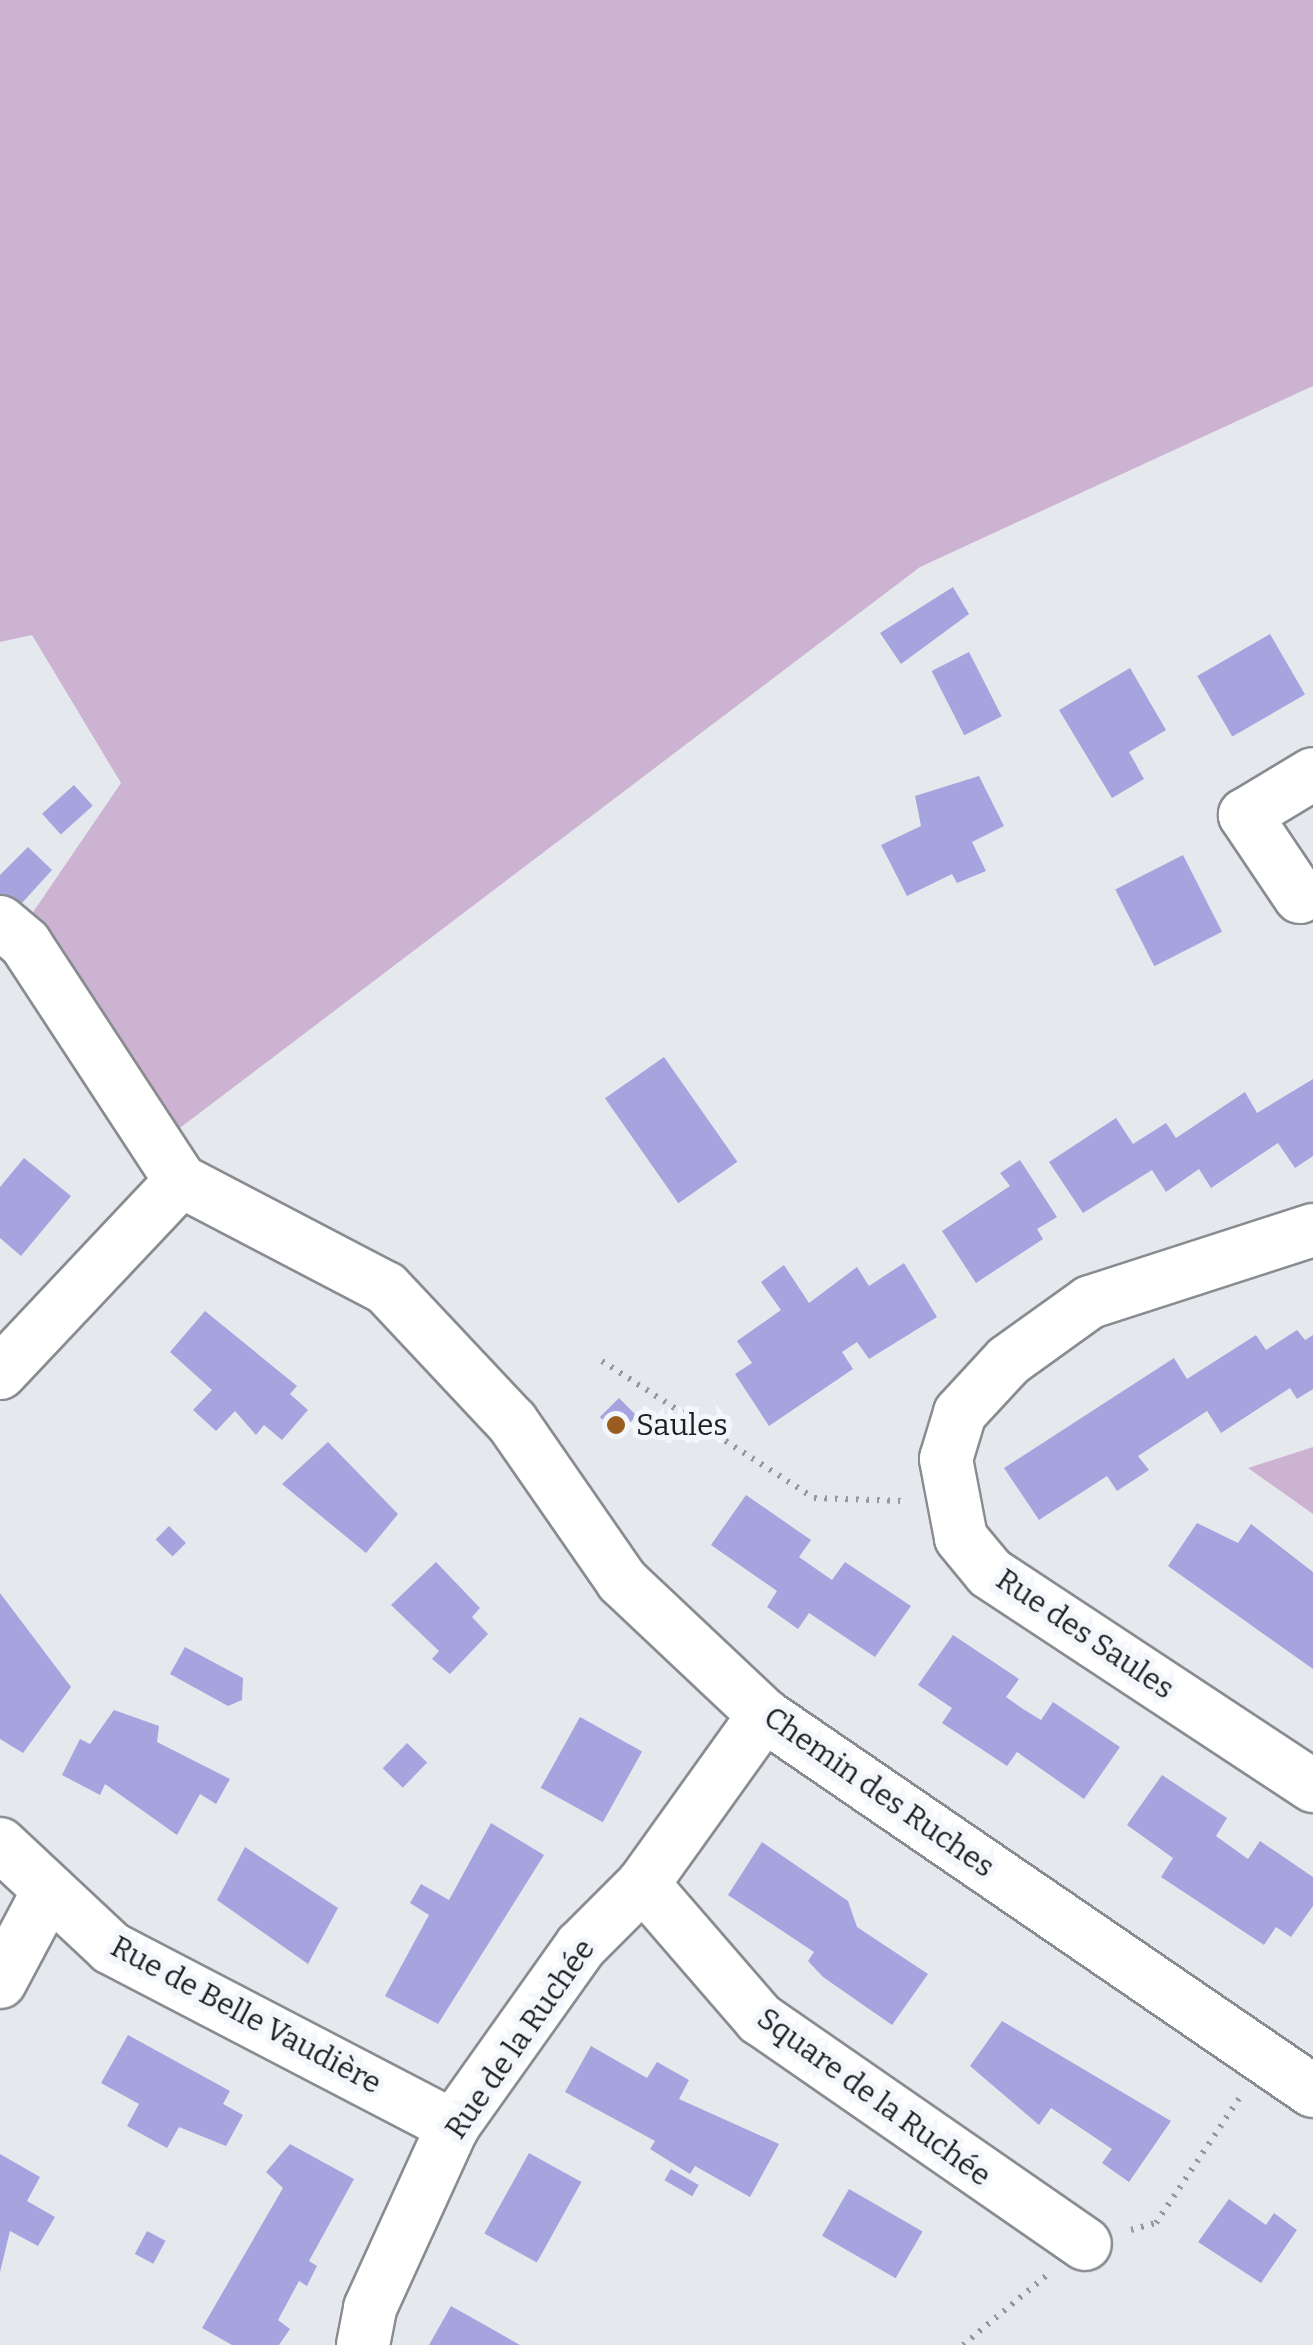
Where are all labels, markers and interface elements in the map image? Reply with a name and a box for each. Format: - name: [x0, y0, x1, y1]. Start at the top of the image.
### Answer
- place label: Saules: [636, 1407, 728, 1443]
- marker: Saules: [605, 1414, 627, 1436]
- street label: Rue des Saules: [989, 1561, 1181, 1707]
- street label: Chemin des Ruches: [757, 1699, 1001, 1885]
- street label: Rue de Belle Vaudière: [105, 1928, 387, 2102]
- street label: Rue de la Ruchée: [438, 1932, 602, 2146]
- street label: Square de la Ruchée: [750, 2000, 998, 2194]

